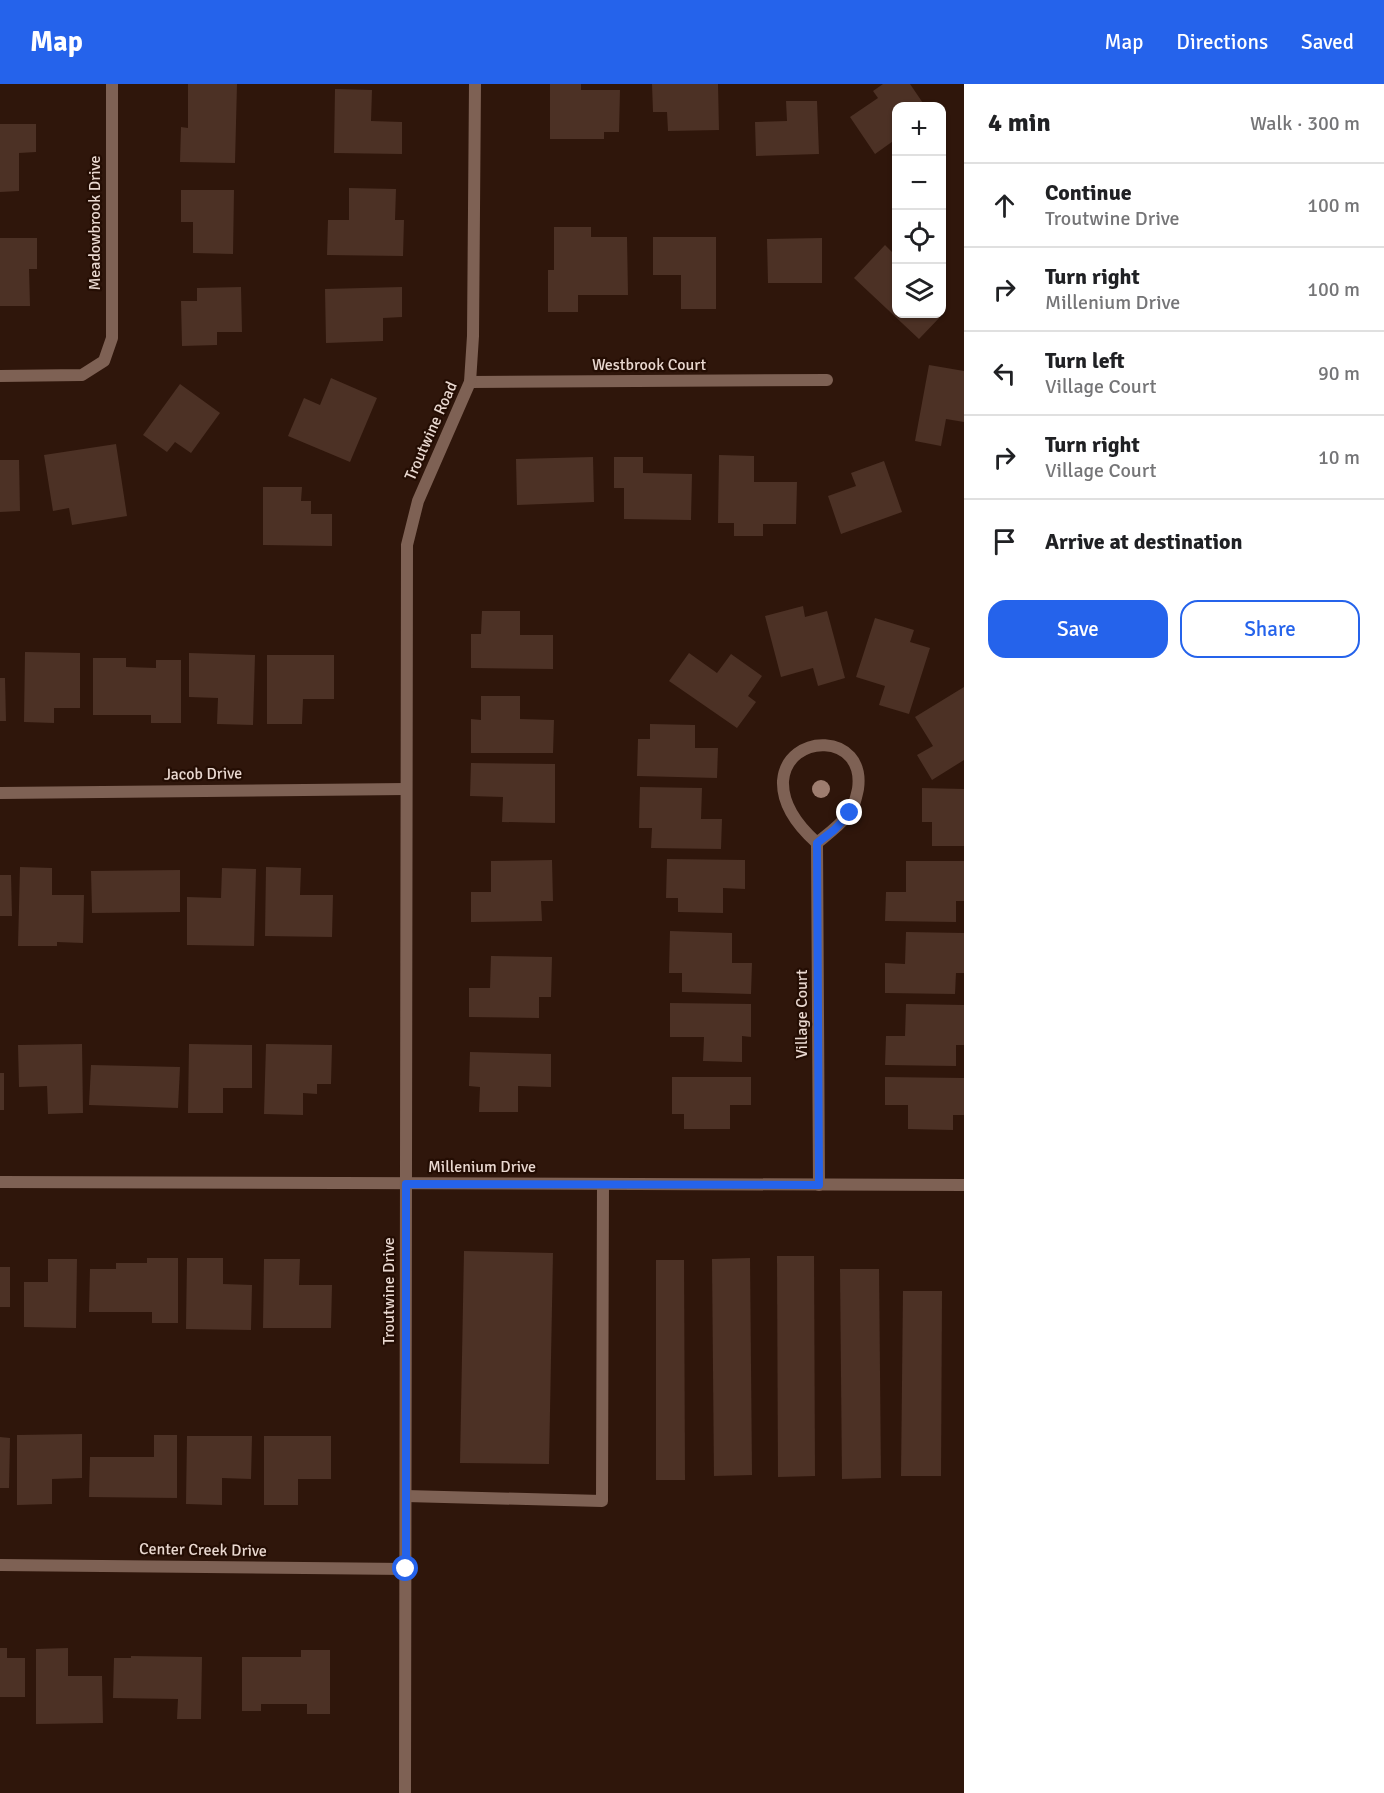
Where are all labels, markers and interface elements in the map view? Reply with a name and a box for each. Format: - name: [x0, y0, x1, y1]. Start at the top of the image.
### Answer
- text: Map: [30, 25, 83, 59]
- text: Map: [1105, 29, 1143, 55]
- text: Directions: [1176, 29, 1268, 55]
- text: Saved: [1301, 29, 1354, 55]
- map controls: [892, 102, 946, 318]
- button: +: [892, 102, 946, 156]
- text: 4 min: [988, 107, 1051, 139]
- text: Walk · 300 m: [1250, 111, 1360, 136]
- street label: Meadowbrook Drive: [85, 155, 105, 291]
- button: −: [892, 156, 946, 210]
- text: Continue: [1045, 179, 1132, 206]
- icon: ahead: [988, 189, 1021, 222]
- text: 100 m: [1307, 193, 1360, 218]
- text: Troutwine Drive: [1045, 206, 1180, 231]
- button: locate: [892, 210, 946, 264]
- text: Turn right: [1045, 263, 1140, 290]
- button: layers: [892, 264, 946, 318]
- icon: right: [988, 273, 1021, 306]
- text: 100 m: [1307, 277, 1360, 302]
- text: Millenium Drive: [1045, 290, 1180, 315]
- text: Turn left: [1045, 347, 1125, 374]
- street label: Westbrook Court: [592, 355, 707, 375]
- icon: left: [988, 357, 1021, 390]
- text: 90 m: [1318, 361, 1360, 386]
- text: Village Court: [1045, 374, 1157, 399]
- street label: Troutwine Road: [400, 378, 462, 484]
- text: Turn right: [1045, 431, 1140, 458]
- icon: right: [988, 441, 1021, 474]
- text: 10 m: [1318, 445, 1360, 470]
- text: Village Court: [1045, 458, 1157, 483]
- icon: arrive: [988, 525, 1021, 558]
- text: Arrive at destination: [1045, 528, 1242, 555]
- button: Save: [988, 600, 1168, 658]
- button: Share: [1180, 600, 1360, 658]
- street label: Jacob Drive: [164, 763, 242, 785]
- route end: [836, 799, 862, 825]
- street label: Village Court: [792, 969, 812, 1059]
- street label: Millenium Drive: [428, 1157, 536, 1177]
- street label: Troutwine Drive: [379, 1237, 399, 1345]
- street label: Center Creek Drive: [139, 1539, 267, 1561]
- route start: [392, 1555, 418, 1581]

